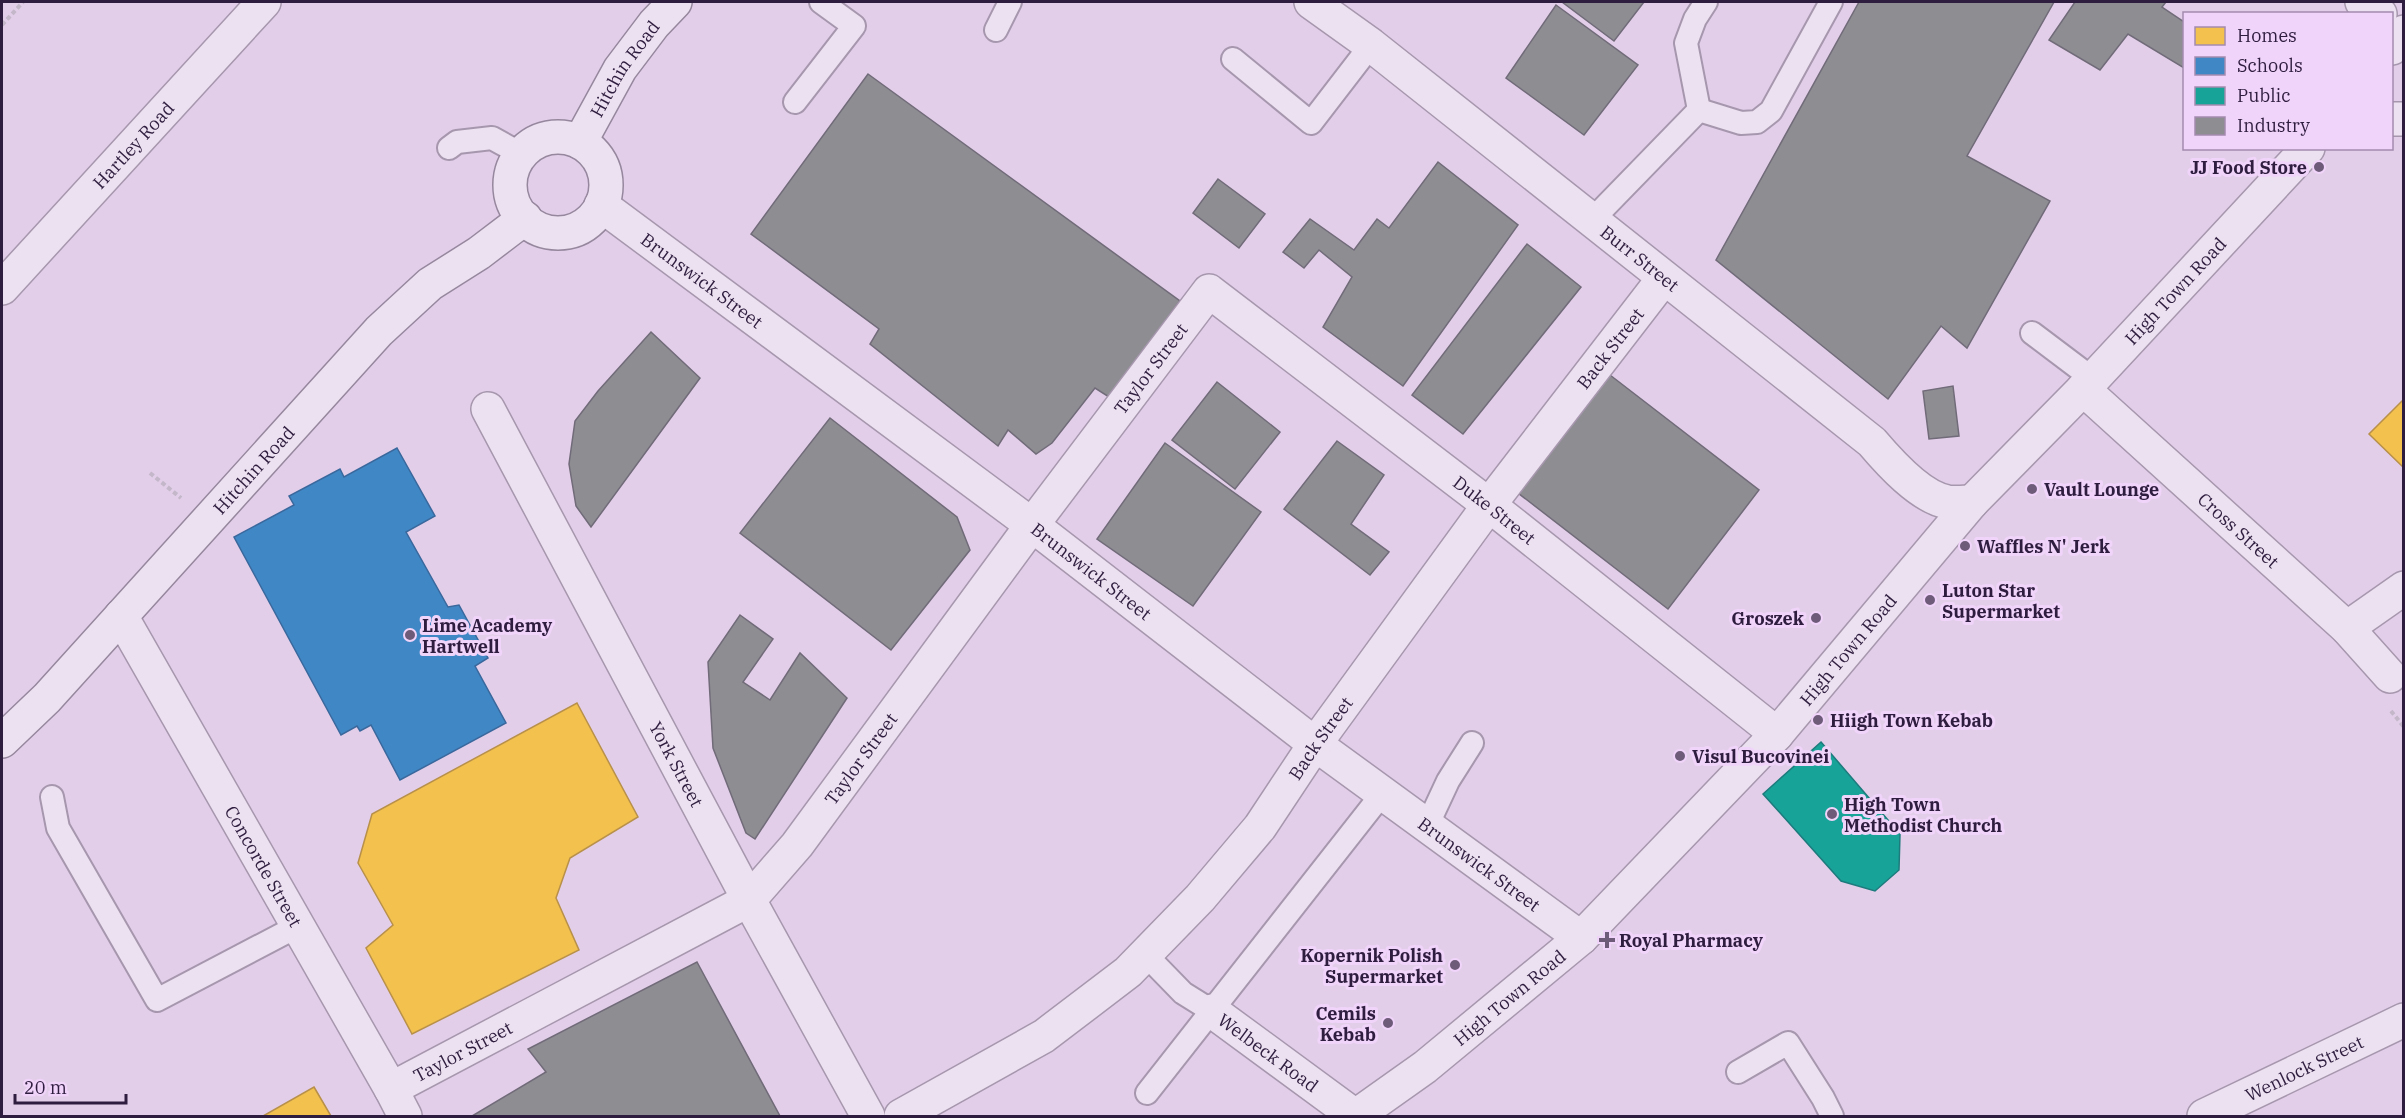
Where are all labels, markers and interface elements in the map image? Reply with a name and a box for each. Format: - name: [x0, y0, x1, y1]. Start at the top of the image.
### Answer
- legend: [2183, 12, 2393, 150]
- street label: Hitchin Road: [585, 16, 664, 121]
- text: Homes: [2237, 24, 2297, 47]
- text: Schools: [2237, 54, 2303, 77]
- text: Public: [2237, 84, 2291, 107]
- street label: Hartley Road: [87, 97, 179, 193]
- text: Industry: [2237, 114, 2310, 137]
- place label: JJ Food Store: [2190, 156, 2307, 179]
- marker: JJ Food Store: [2312, 160, 2326, 174]
- street label: Burr Street: [1596, 220, 1684, 296]
- street label: Brunswick Street: [637, 227, 768, 333]
- street label: High Town Road: [2119, 232, 2231, 349]
- street label: Back Street: [1571, 303, 1649, 393]
- street label: Taylor Street: [1108, 318, 1192, 419]
- street label: Hitchin Road: [208, 421, 299, 519]
- street label: Duke Street: [1449, 470, 1540, 549]
- place label: Vault Lounge: [2044, 478, 2159, 501]
- marker: Vault Lounge: [2025, 482, 2039, 496]
- street label: Cross Street: [2193, 487, 2284, 573]
- street label: Brunswick Street: [1027, 517, 1156, 625]
- place label: Waffles N' Jerk: [1977, 535, 2111, 558]
- marker: Waffles N' Jerk: [1958, 539, 1972, 553]
- place label: Luton Star Supermarket: [1942, 579, 2060, 623]
- street label: High Town Road: [1794, 589, 1901, 710]
- marker: Luton Star Supermarket: [1923, 593, 1937, 607]
- place label: Groszek: [1731, 607, 1805, 630]
- marker: Groszek: [1809, 611, 1823, 625]
- place label: Lime Academy Hartwell: [422, 614, 553, 658]
- marker: Lime Academy Hartwell: [403, 628, 417, 642]
- street label: Back Street: [1283, 692, 1357, 784]
- street label: Taylor Street: [819, 708, 902, 809]
- place label: Hiigh Town Kebab: [1830, 709, 1993, 732]
- marker: Hiigh Town Kebab: [1811, 713, 1825, 727]
- street label: York Street: [645, 717, 709, 811]
- place label: Visul Bucovinei: [1692, 745, 1829, 768]
- marker: Visul Bucovinei: [1673, 749, 1687, 763]
- place label: High Town Methodist Church: [1844, 793, 2003, 837]
- street label: Concorde Street: [220, 801, 307, 931]
- marker: High Town Methodist Church: [1825, 807, 1839, 821]
- street label: Brunswick Street: [1414, 812, 1545, 916]
- place label: Royal Pharmacy: [1619, 929, 1764, 952]
- marker: Royal Pharmacy: [1600, 933, 1614, 947]
- place label: Kopernik Polish Supermarket: [1300, 944, 1443, 988]
- street label: High Town Road: [1449, 944, 1570, 1050]
- marker: Kopernik Polish Supermarket: [1448, 958, 1462, 972]
- place label: Cemils Kebab: [1316, 1002, 1376, 1046]
- street label: Welbeck Road: [1214, 1008, 1323, 1097]
- street label: Taylor Street: [409, 1016, 516, 1087]
- marker: Cemils Kebab: [1381, 1016, 1395, 1030]
- street label: Wenlock Street: [2241, 1030, 2367, 1106]
- scale bar: [15, 1067, 126, 1105]
- text: 20 m: [24, 1076, 67, 1099]

